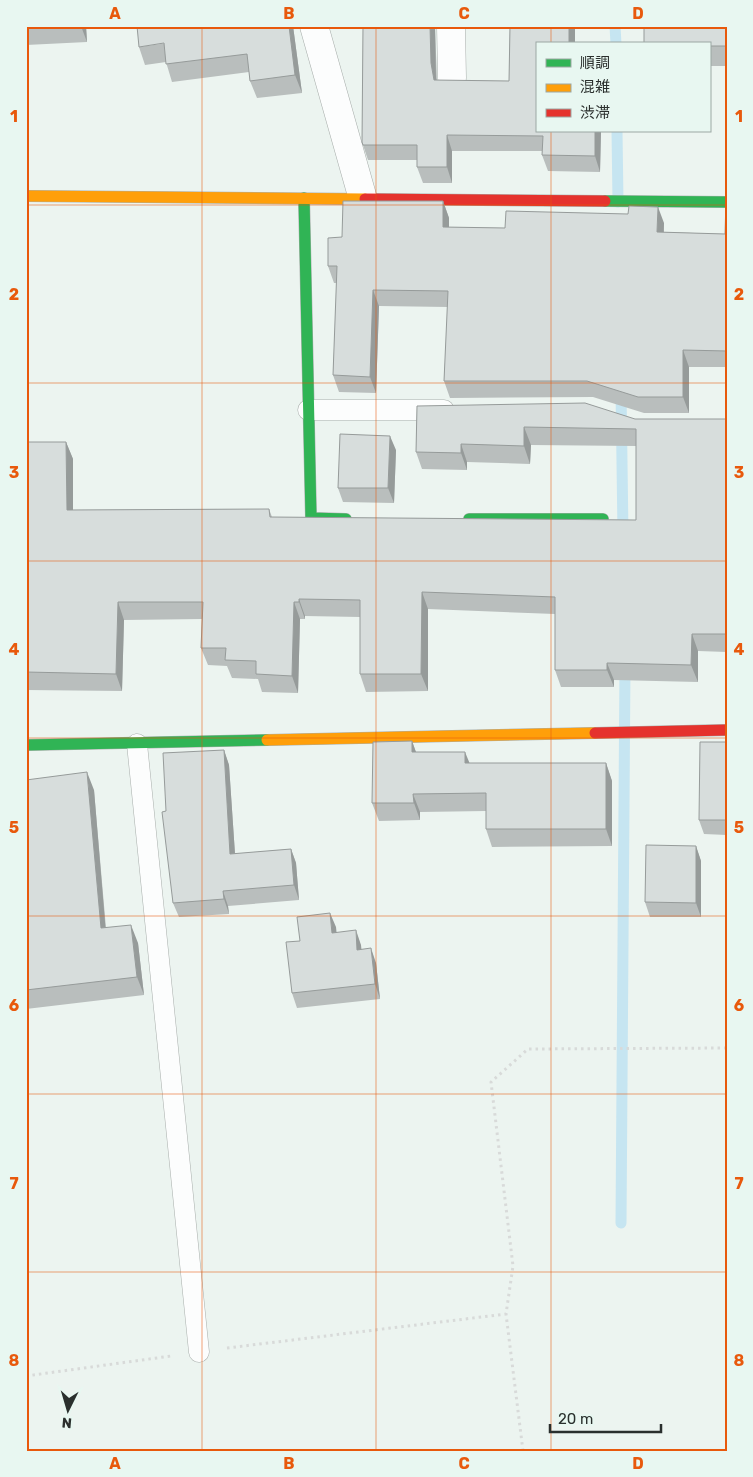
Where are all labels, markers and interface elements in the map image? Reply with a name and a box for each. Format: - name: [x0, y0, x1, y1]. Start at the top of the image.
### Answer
- text: A: [109, 4, 121, 23]
- text: B: [283, 4, 295, 23]
- text: C: [458, 4, 470, 23]
- text: D: [632, 4, 644, 23]
- legend: [536, 42, 710, 132]
- text: 順調: [580, 54, 610, 72]
- text: 混雑: [580, 78, 610, 96]
- text: 渋滞: [580, 104, 610, 122]
- text: 1: [10, 107, 18, 126]
- text: 1: [735, 107, 743, 126]
- text: 2: [9, 285, 19, 304]
- text: 2: [734, 285, 744, 304]
- text: 3: [9, 463, 19, 482]
- text: 3: [734, 463, 744, 482]
- text: 4: [9, 640, 20, 659]
- text: 4: [734, 640, 745, 659]
- text: 5: [9, 818, 19, 837]
- text: 5: [734, 818, 744, 837]
- text: 6: [9, 996, 19, 1015]
- text: 6: [734, 996, 744, 1015]
- text: 7: [9, 1174, 19, 1193]
- text: 7: [734, 1174, 744, 1193]
- text: 8: [9, 1351, 20, 1370]
- text: 8: [734, 1351, 745, 1370]
- north arrow: [42, 1384, 92, 1434]
- scale bar: [550, 1402, 662, 1434]
- text: 20 m: [558, 1410, 593, 1428]
- text: N: [61, 1414, 73, 1431]
- text: A: [109, 1454, 121, 1473]
- text: B: [283, 1454, 295, 1473]
- text: C: [458, 1454, 470, 1473]
- text: D: [632, 1454, 644, 1473]

